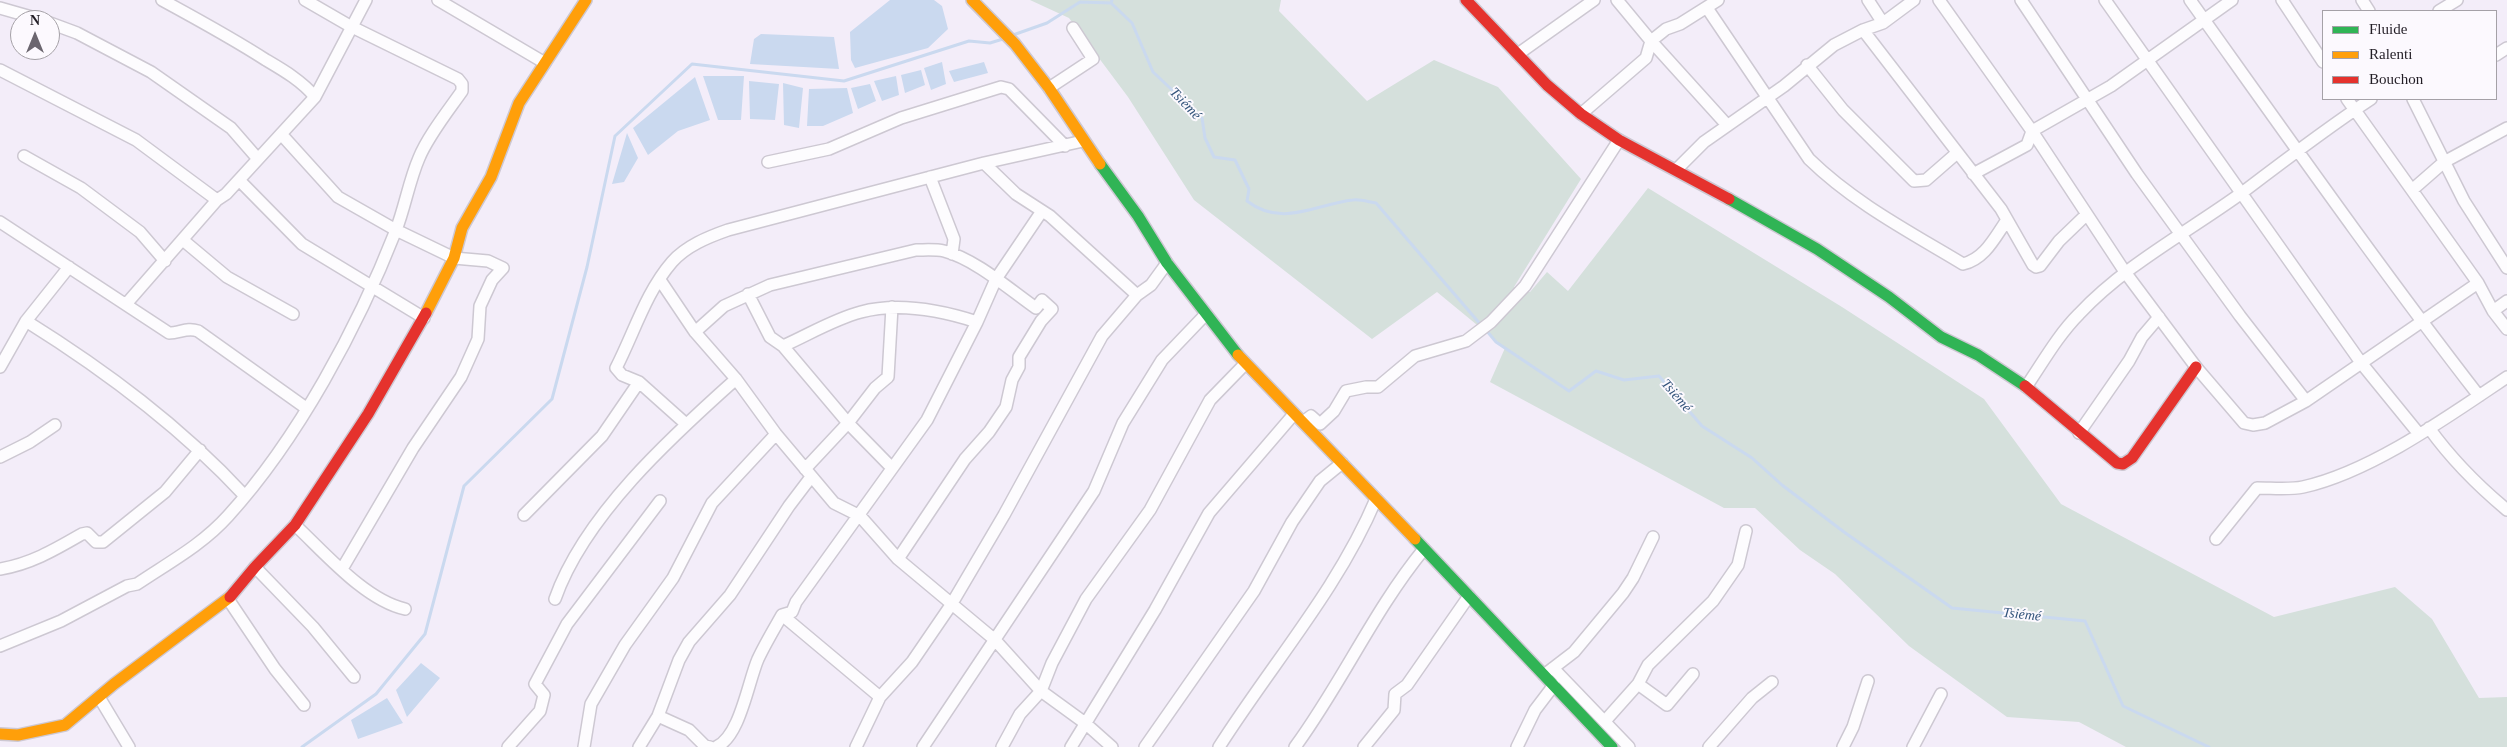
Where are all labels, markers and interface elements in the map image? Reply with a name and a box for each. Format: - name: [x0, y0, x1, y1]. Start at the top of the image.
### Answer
- north arrow: [10, 10, 60, 60]
- legend: [2322, 10, 2497, 100]
- text: N: [30, 13, 40, 28]
- text: Fluide: [2369, 21, 2407, 37]
- text: Ralenti: [2369, 46, 2412, 62]
- text: Bouchon: [2369, 71, 2423, 87]
- water label: Tsiémé: [1166, 84, 1204, 124]
- water label: Tsiémé: [1657, 376, 1695, 416]
- water label: Tsiémé: [2002, 605, 2042, 625]

